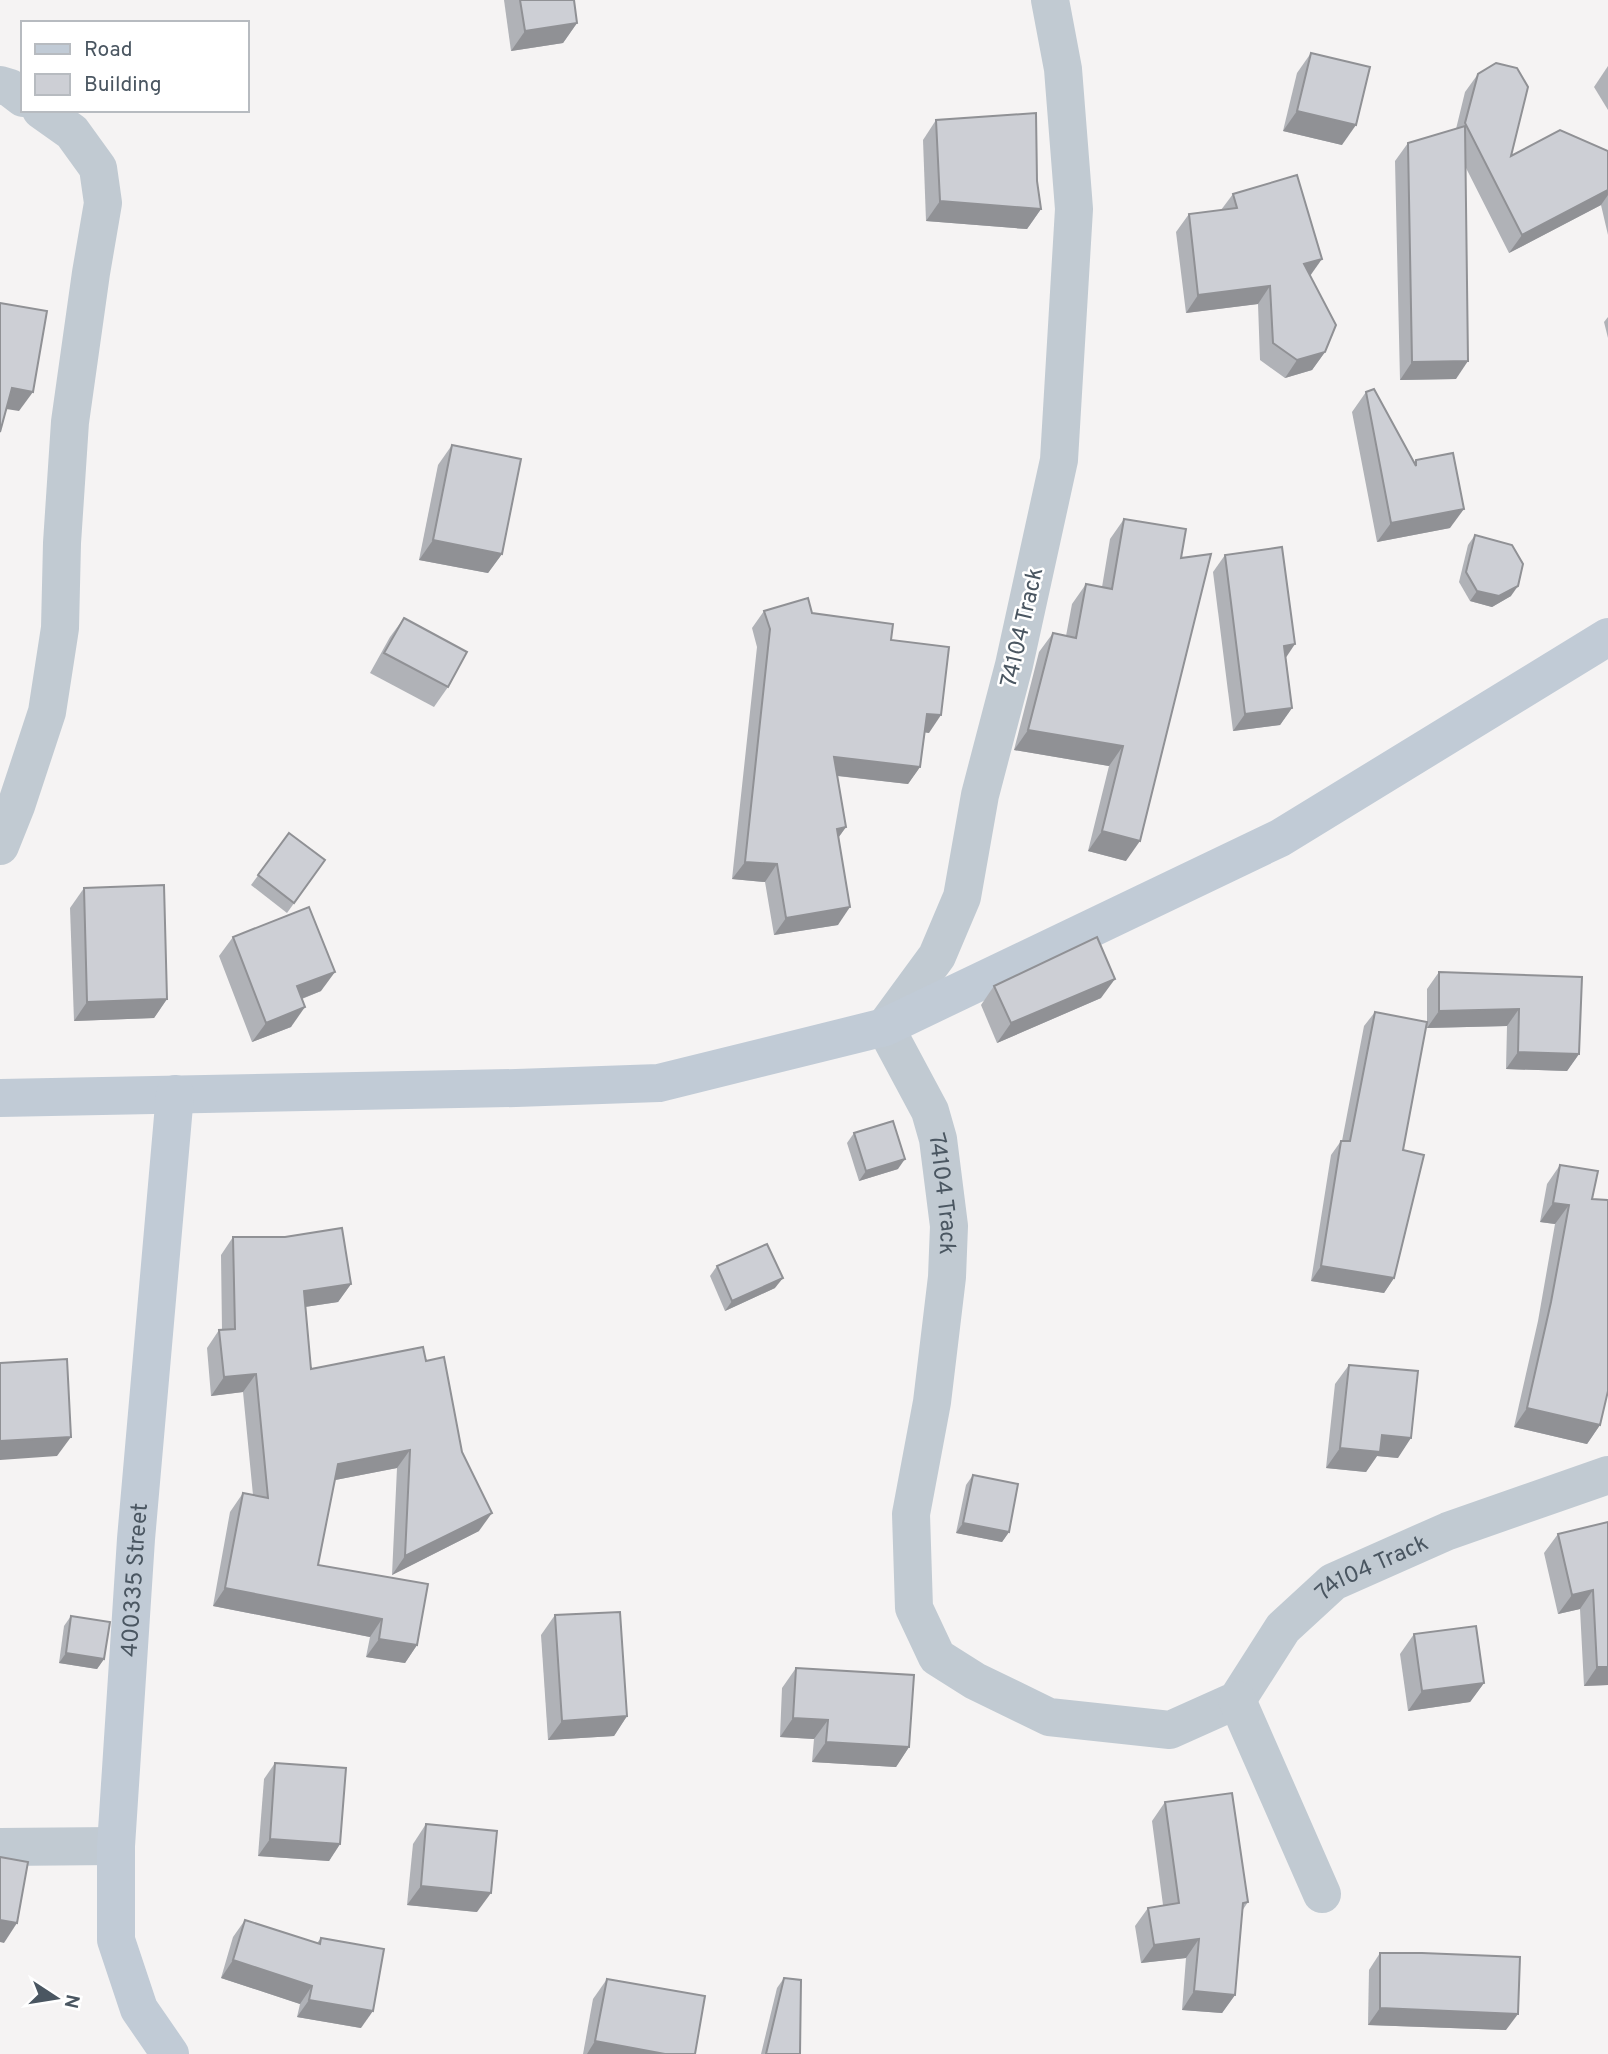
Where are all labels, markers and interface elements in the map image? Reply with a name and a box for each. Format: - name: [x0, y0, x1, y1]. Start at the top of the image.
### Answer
- legend: [21, 21, 248, 112]
- text: Road: [84, 37, 133, 64]
- text: Building: [84, 72, 162, 99]
- street label: 74104 Track: [996, 565, 1051, 690]
- street label: 74104 Track: [920, 1130, 962, 1255]
- street label: 400335 Street: [116, 1502, 156, 1658]
- street label: 74104 Track: [1310, 1530, 1433, 1608]
- north arrow: [21, 1963, 91, 2033]
- text: N: [58, 1992, 84, 2010]

